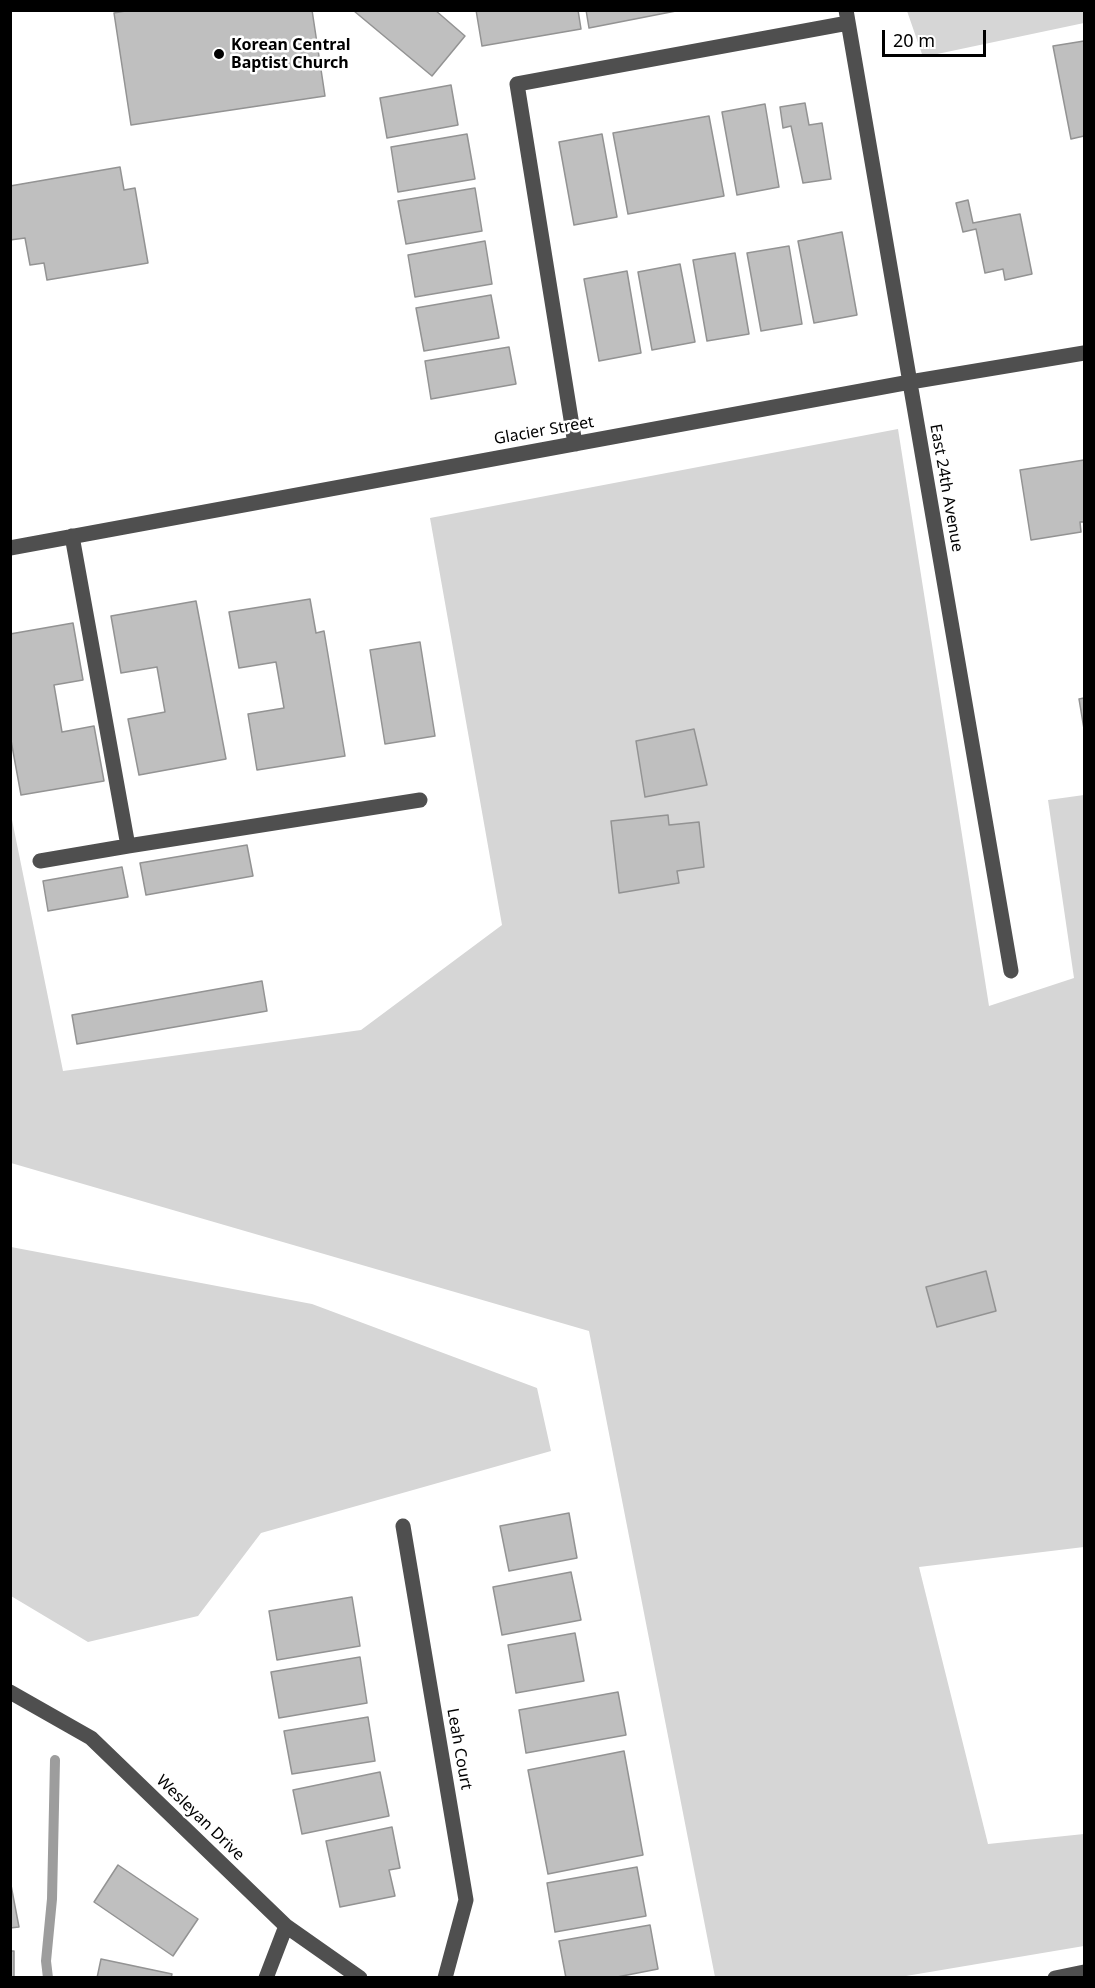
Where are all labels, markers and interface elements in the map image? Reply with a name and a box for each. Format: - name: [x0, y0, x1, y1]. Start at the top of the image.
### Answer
- scale bar: [885, 18, 988, 56]
- text: 20 m: [893, 28, 935, 52]
- place label: Korean Central Baptist Church: [231, 35, 351, 73]
- marker: Korean Central Baptist Church: [212, 47, 226, 61]
- street label: Glacier Street: [493, 413, 595, 449]
- street label: East 24th Avenue: [925, 422, 967, 554]
- street label: Leah Court: [442, 1707, 476, 1791]
- street label: Wesleyan Drive: [152, 1771, 248, 1865]

